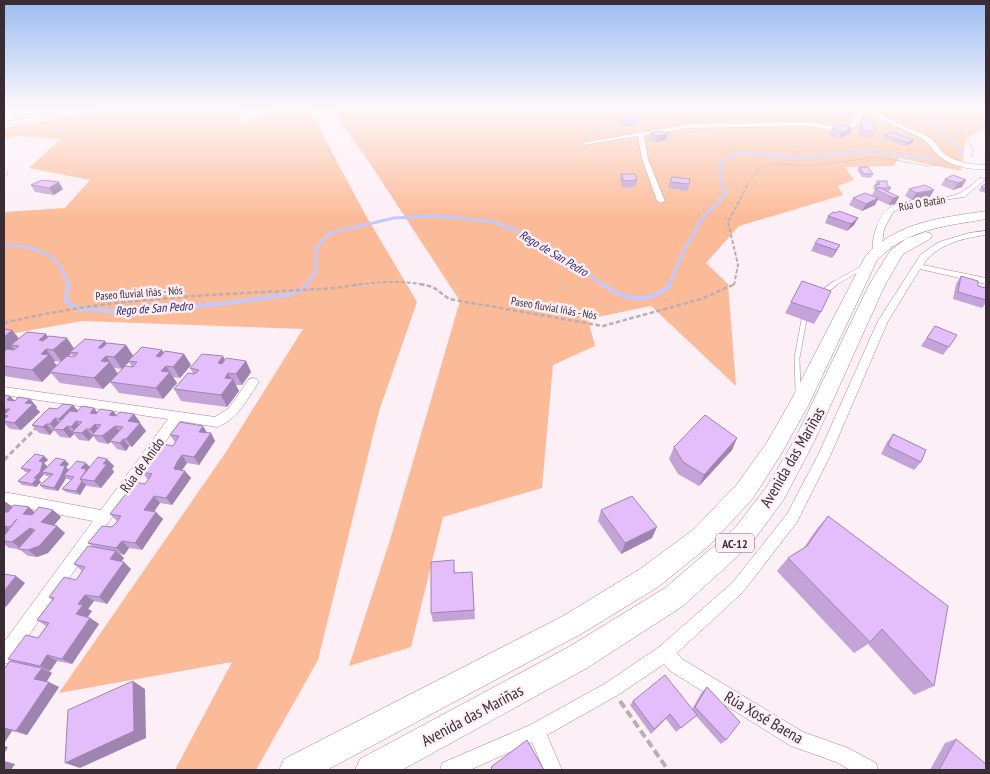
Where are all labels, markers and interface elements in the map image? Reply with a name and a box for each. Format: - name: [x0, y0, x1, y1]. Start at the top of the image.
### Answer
- street label: Rúa O Batán: [898, 192, 947, 214]
- water label: Rego de San Pedro: [517, 227, 592, 280]
- street label: Paseo fluvial Iñás - Nós: [95, 283, 183, 303]
- street label: Paseo fluvial Iñás - Nós: [510, 294, 598, 323]
- water label: Rego de San Pedro: [115, 298, 194, 318]
- street label: Avenida das Mariñas: [755, 403, 829, 511]
- street label: Rúa de Anido: [116, 434, 168, 496]
- road number: AC-12: [716, 534, 754, 552]
- street label: Avenida das Mariñas: [418, 680, 526, 750]
- street label: Rúa Xosé Baena: [721, 686, 807, 748]

